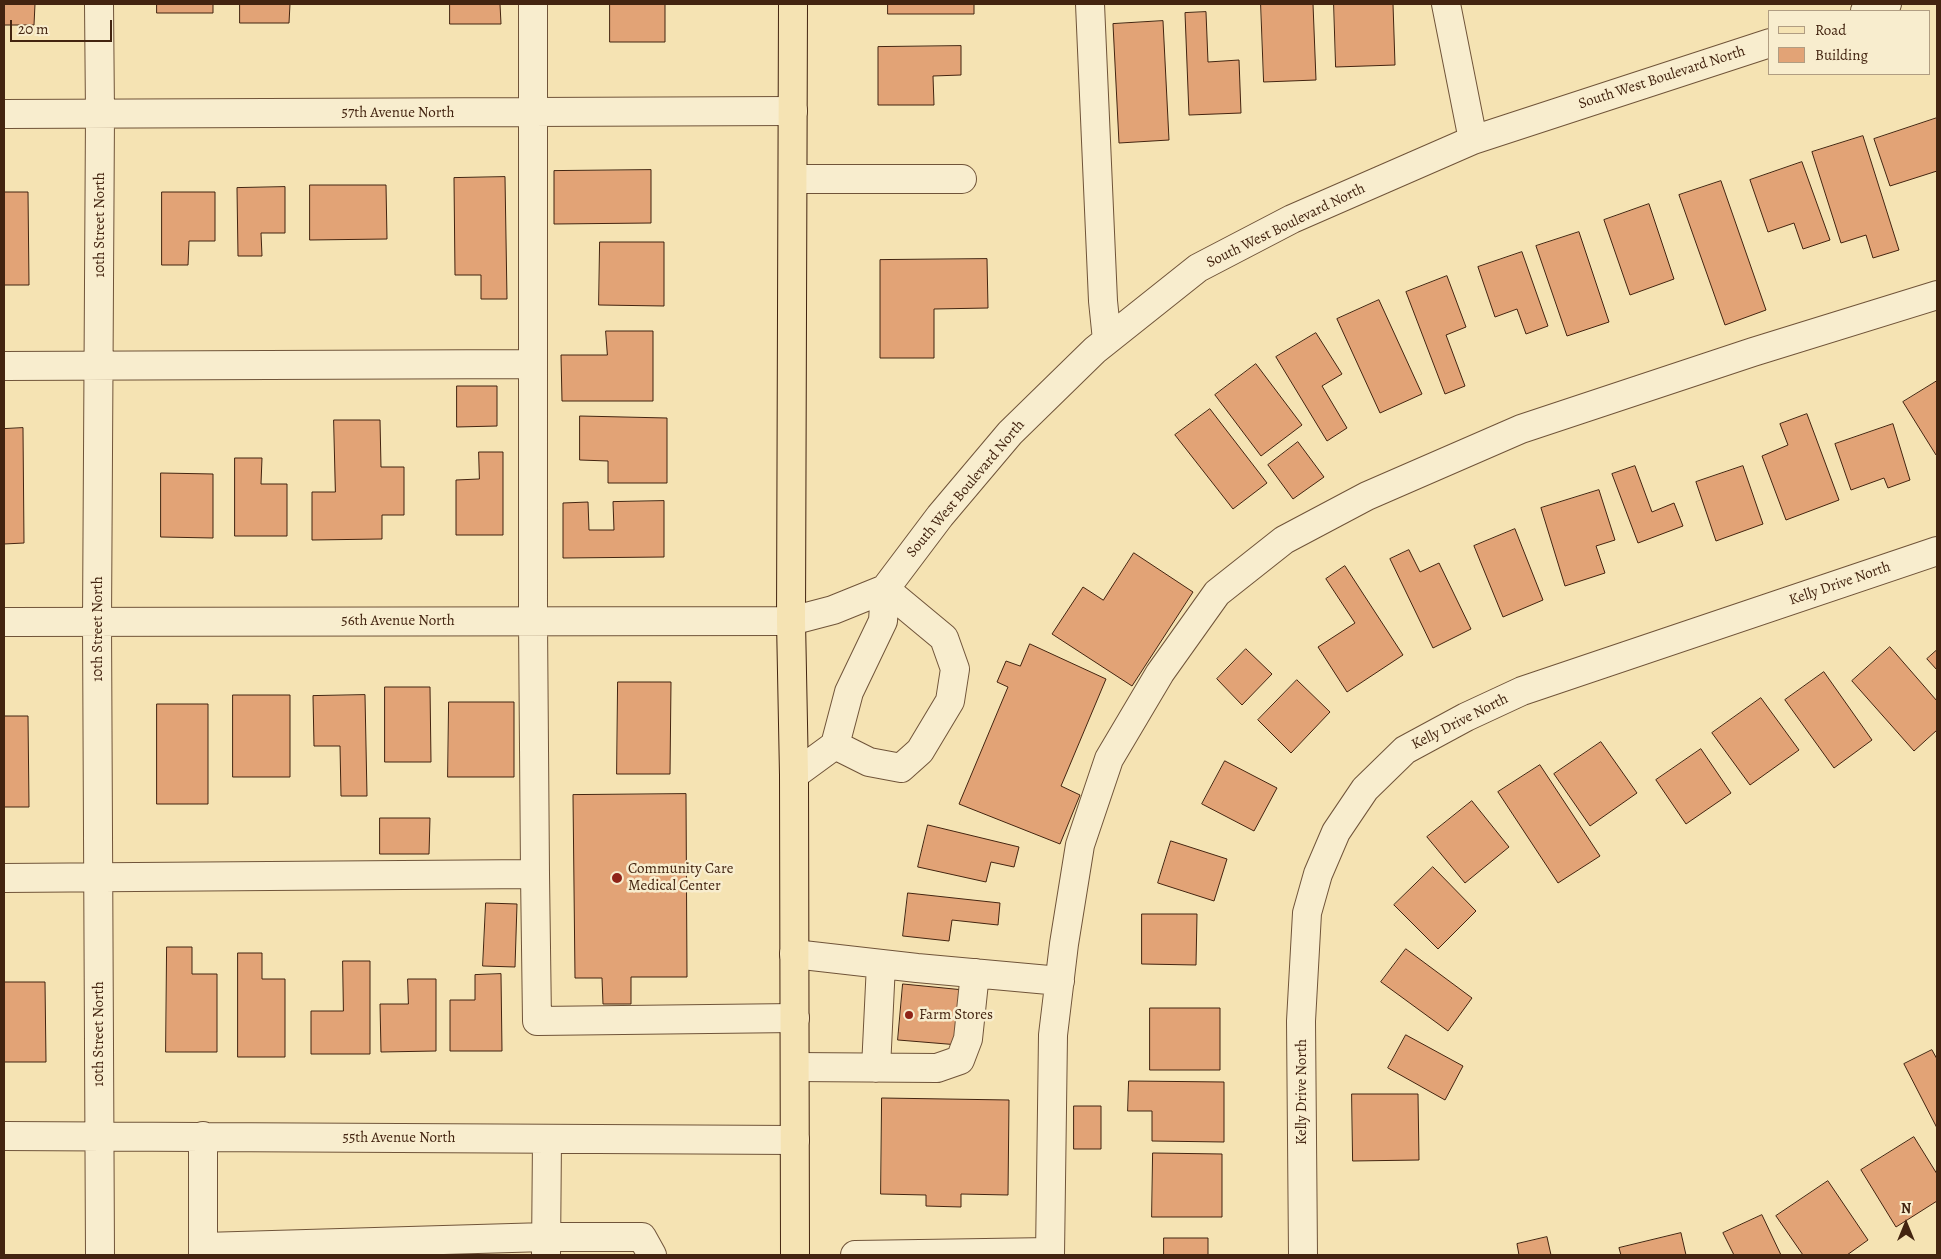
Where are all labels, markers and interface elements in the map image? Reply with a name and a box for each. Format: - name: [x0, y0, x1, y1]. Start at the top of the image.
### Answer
- scale bar: [12, 10, 115, 42]
- legend: [1768, 10, 1931, 75]
- text: 20 m: [18, 19, 49, 39]
- text: Road: [1815, 20, 1846, 40]
- street label: South West Boulevard North: [1576, 43, 1748, 113]
- text: Building: [1815, 45, 1868, 65]
- street label: 57th Avenue North: [342, 104, 454, 122]
- street label: 10th Street North: [91, 172, 109, 278]
- street label: South West Boulevard North: [1204, 180, 1368, 272]
- street label: South West Boulevard North: [903, 417, 1029, 561]
- street label: Kelly Drive North: [1787, 558, 1893, 610]
- street label: 10th Street North: [89, 576, 107, 682]
- street label: 56th Avenue North: [341, 612, 455, 630]
- street label: Kelly Drive North: [1409, 690, 1511, 754]
- place label: Community Care Medical Center: [628, 860, 733, 895]
- marker: Community Care Medical Center: [610, 871, 624, 885]
- street label: 10th Street North: [90, 981, 108, 1087]
- place label: Farm Stores: [919, 1006, 993, 1024]
- marker: Farm Stores: [903, 1009, 915, 1021]
- street label: Kelly Drive North: [1293, 1039, 1311, 1145]
- street label: 55th Avenue North: [342, 1129, 456, 1147]
- north arrow: [1881, 1199, 1931, 1249]
- text: N: [1901, 1199, 1911, 1218]

